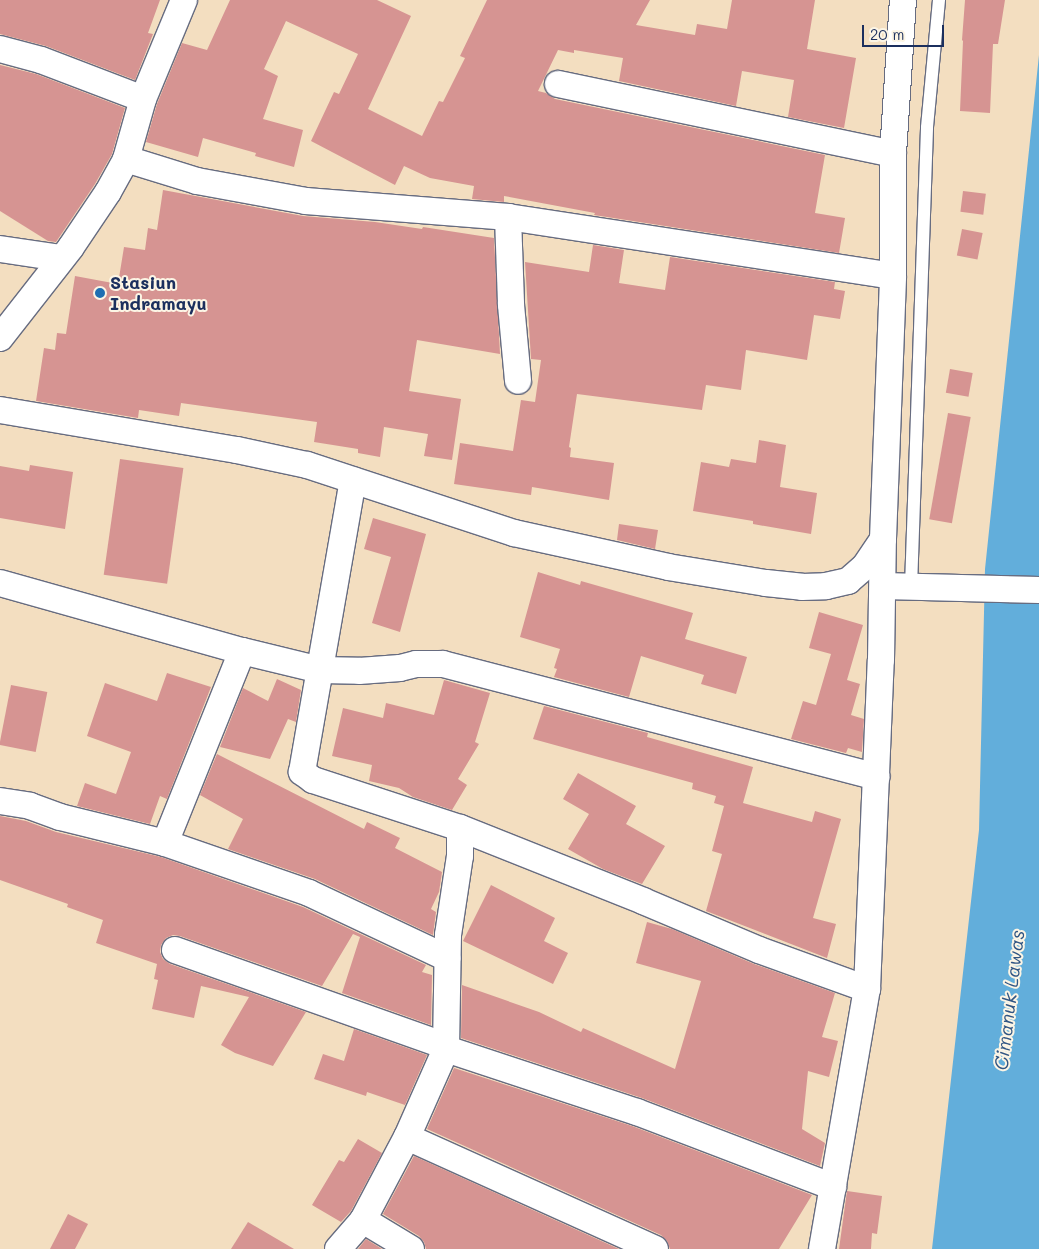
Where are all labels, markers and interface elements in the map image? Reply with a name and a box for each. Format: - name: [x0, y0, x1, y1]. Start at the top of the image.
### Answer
- scale bar: [864, 15, 946, 47]
- text: 20 m: [870, 24, 904, 44]
- place label: Stasiun Indramayu: [110, 272, 207, 314]
- marker: Stasiun Indramayu: [94, 287, 106, 299]
- water label: Cimanuk Lawas: [989, 929, 1029, 1071]

